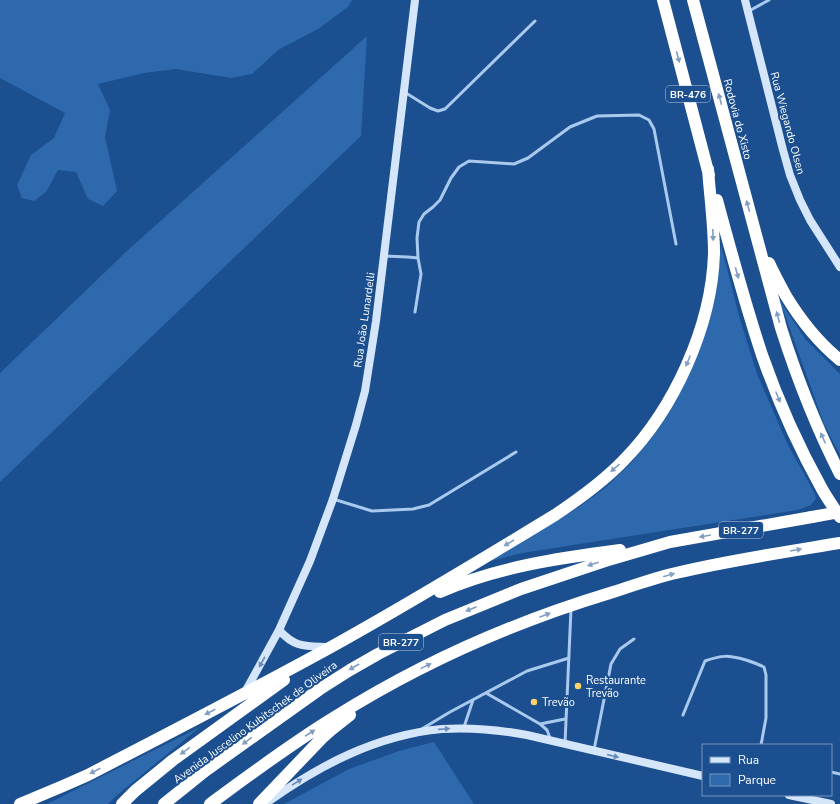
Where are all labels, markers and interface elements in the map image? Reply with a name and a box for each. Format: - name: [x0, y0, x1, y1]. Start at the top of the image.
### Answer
- one-way arrow: [676, 51, 682, 64]
- street label: Rua Wiegando Olsen: [767, 70, 808, 176]
- street label: Rodovia do Xisto: [720, 77, 755, 161]
- road number: BR-476: [666, 86, 710, 102]
- one-way arrow: [716, 93, 722, 106]
- one-way arrow: [745, 200, 751, 212]
- one-way arrow: [710, 229, 717, 241]
- one-way arrow: [735, 267, 741, 280]
- street label: Rua João Lunardelli: [350, 272, 379, 369]
- one-way arrow: [775, 310, 781, 322]
- one-way arrow: [684, 356, 690, 368]
- one-way arrow: [775, 391, 781, 402]
- one-way arrow: [820, 433, 826, 444]
- one-way arrow: [610, 463, 620, 473]
- road number: BR-277: [719, 522, 763, 538]
- one-way arrow: [699, 533, 711, 539]
- one-way arrow: [503, 539, 515, 546]
- one-way arrow: [790, 547, 802, 553]
- one-way arrow: [586, 562, 598, 568]
- one-way arrow: [663, 572, 675, 578]
- one-way arrow: [464, 607, 476, 613]
- one-way arrow: [539, 611, 551, 617]
- road number: BR-277: [379, 634, 423, 650]
- one-way arrow: [259, 657, 265, 668]
- street label: Avenida Juscelino Kubitschek de Oliveira: [170, 658, 341, 787]
- one-way arrow: [420, 663, 431, 669]
- one-way arrow: [349, 664, 360, 671]
- place label: Restaurante Trevão: [586, 673, 646, 701]
- marker: Restaurante Trevão: [573, 681, 583, 691]
- place label: Trevão: [542, 695, 575, 710]
- marker: Trevão: [529, 697, 539, 707]
- one-way arrow: [204, 708, 216, 715]
- one-way arrow: [438, 726, 450, 733]
- one-way arrow: [305, 729, 316, 737]
- one-way arrow: [242, 737, 253, 745]
- legend: [702, 744, 832, 796]
- one-way arrow: [180, 747, 191, 755]
- text: Rua: [738, 752, 759, 768]
- one-way arrow: [607, 753, 619, 759]
- one-way arrow: [89, 768, 100, 774]
- text: Parque: [738, 772, 776, 788]
- one-way arrow: [292, 778, 302, 786]

